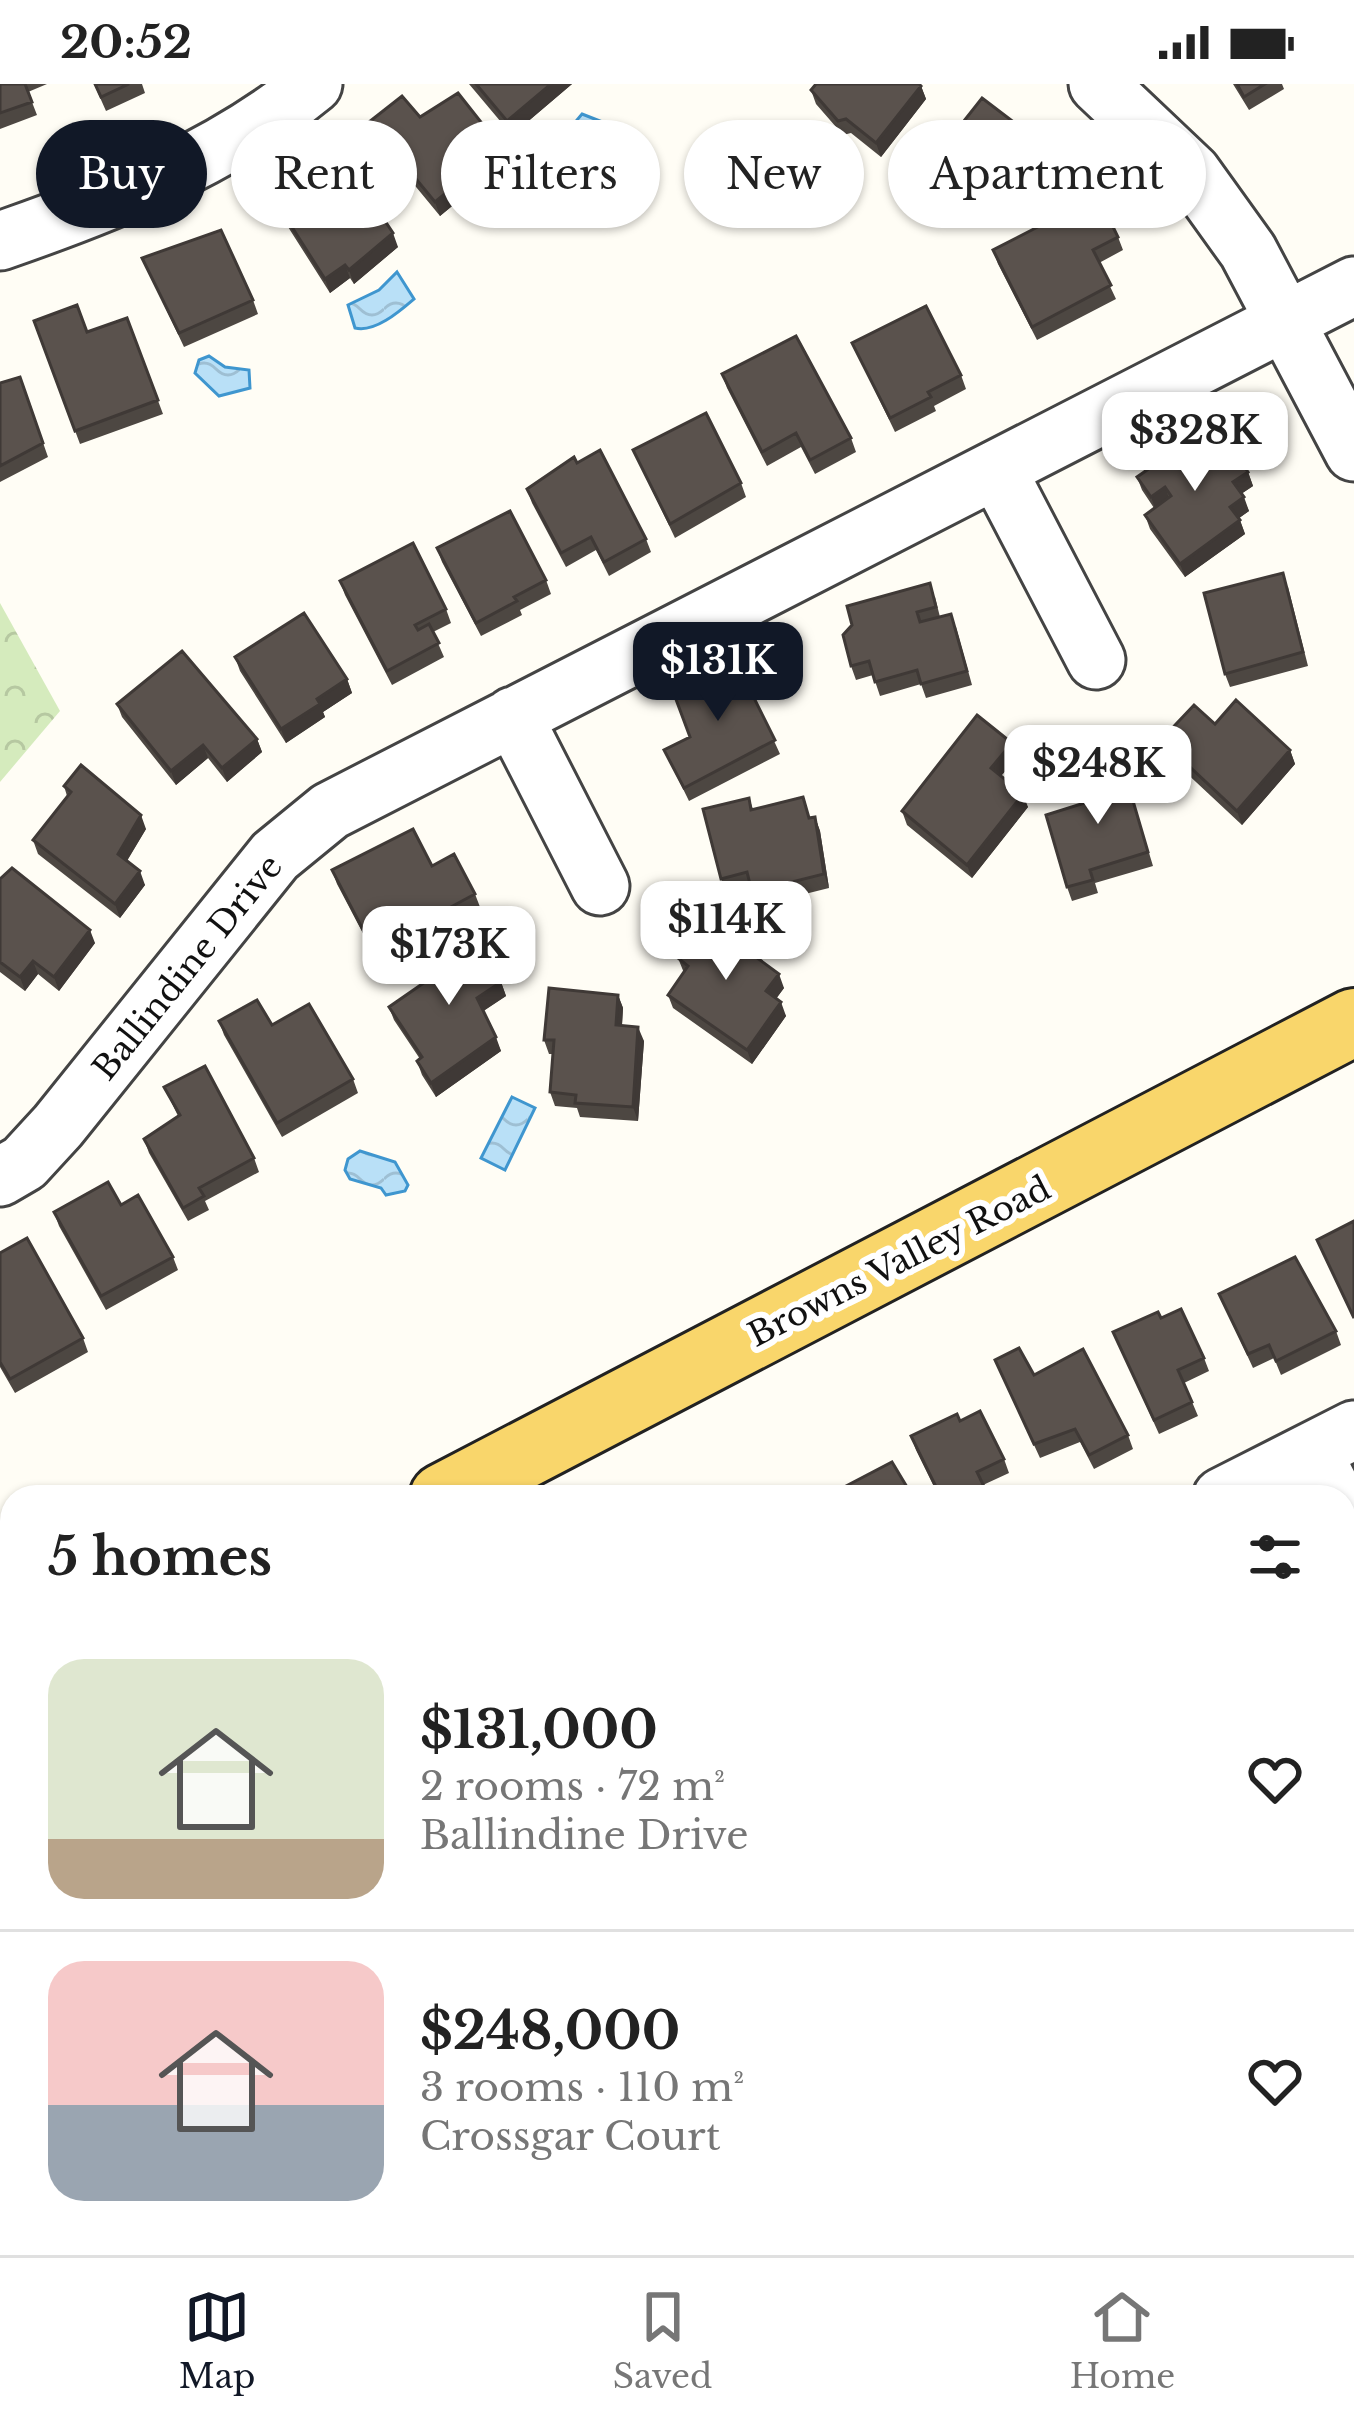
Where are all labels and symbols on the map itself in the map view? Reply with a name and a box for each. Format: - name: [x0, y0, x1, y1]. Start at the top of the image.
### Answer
- pin: $328K: [1111, 392, 1279, 494]
- pin: $131K: [634, 622, 802, 724]
- pin: $248K: [1014, 725, 1182, 827]
- street label: Ballindine Drive: [84, 846, 291, 1088]
- pin: $114K: [642, 881, 810, 983]
- pin: $173K: [365, 906, 533, 1008]
- street label: Browns Valley Road: [741, 1167, 1057, 1356]

